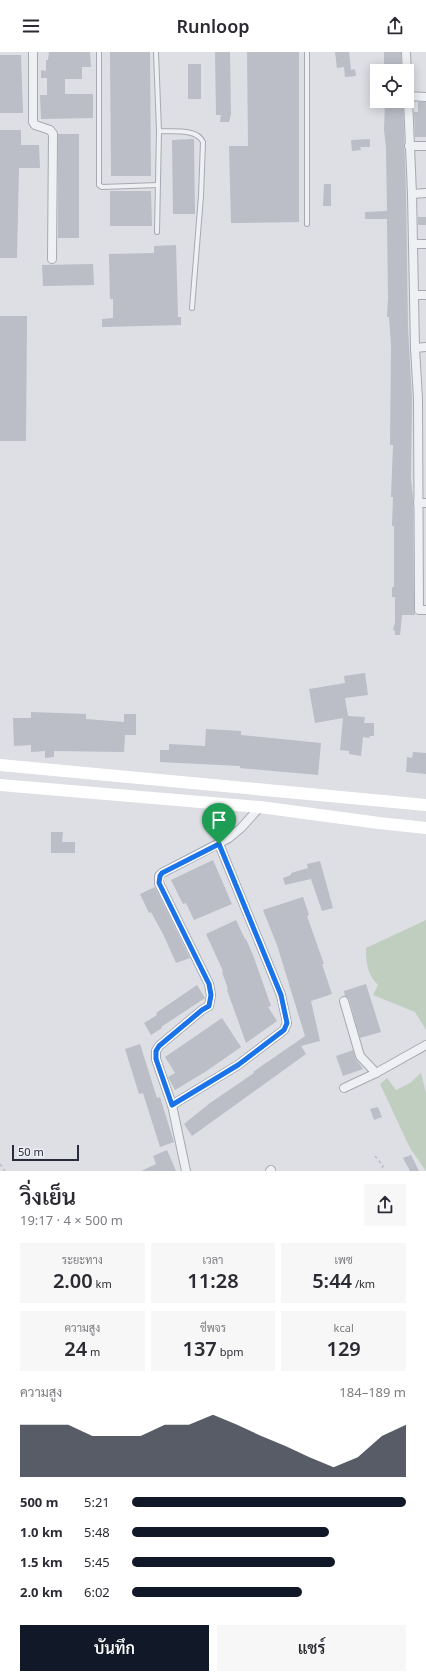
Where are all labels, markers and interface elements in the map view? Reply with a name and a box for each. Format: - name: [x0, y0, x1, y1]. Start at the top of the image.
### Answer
- text: Runloop: [176, 14, 250, 38]
- icon: menu: [20, 15, 42, 37]
- icon: share: [384, 15, 406, 37]
- map controls: [370, 64, 414, 108]
- button: locate: [370, 64, 414, 108]
- pin: [202, 803, 236, 844]
- icon: arrive: [208, 809, 230, 831]
- scale bar: [12, 1143, 79, 1162]
- text: 50 m: [18, 1144, 44, 1159]
- text: วิ่งเย็น: [20, 1181, 76, 1211]
- button: share: [364, 1184, 406, 1226]
- text: 19:17 · 4 × 500 m: [20, 1211, 123, 1229]
- text: ระยะทาง: [62, 1252, 103, 1267]
- text: เวลา: [203, 1252, 223, 1267]
- text: เพซ: [335, 1252, 353, 1267]
- text: 2.00: [53, 1267, 93, 1294]
- text: 11:28: [187, 1267, 239, 1294]
- text: 5:44: [312, 1267, 352, 1294]
- text: km: [93, 1276, 112, 1291]
- text: /km: [352, 1276, 375, 1291]
- text: ความสูง: [64, 1320, 100, 1335]
- text: ชีพจร: [200, 1320, 226, 1335]
- text: kcal: [334, 1320, 354, 1335]
- text: 24: [64, 1335, 87, 1362]
- text: 137: [182, 1335, 217, 1362]
- text: 129: [326, 1335, 361, 1362]
- text: m: [87, 1344, 100, 1359]
- text: bpm: [217, 1344, 244, 1359]
- text: ความสูง: [20, 1383, 62, 1401]
- text: 184–189 m: [339, 1383, 406, 1401]
- text: 500 m: [20, 1493, 58, 1511]
- text: 5:21: [84, 1493, 110, 1511]
- text: 1.0 km: [20, 1523, 63, 1541]
- text: 5:48: [84, 1523, 110, 1541]
- text: 1.5 km: [20, 1553, 63, 1571]
- text: 5:45: [84, 1553, 110, 1571]
- text: 2.0 km: [20, 1583, 63, 1601]
- text: 6:02: [84, 1583, 110, 1601]
- button: บันทึก: [20, 1625, 209, 1671]
- button: แชร์: [217, 1625, 406, 1671]

